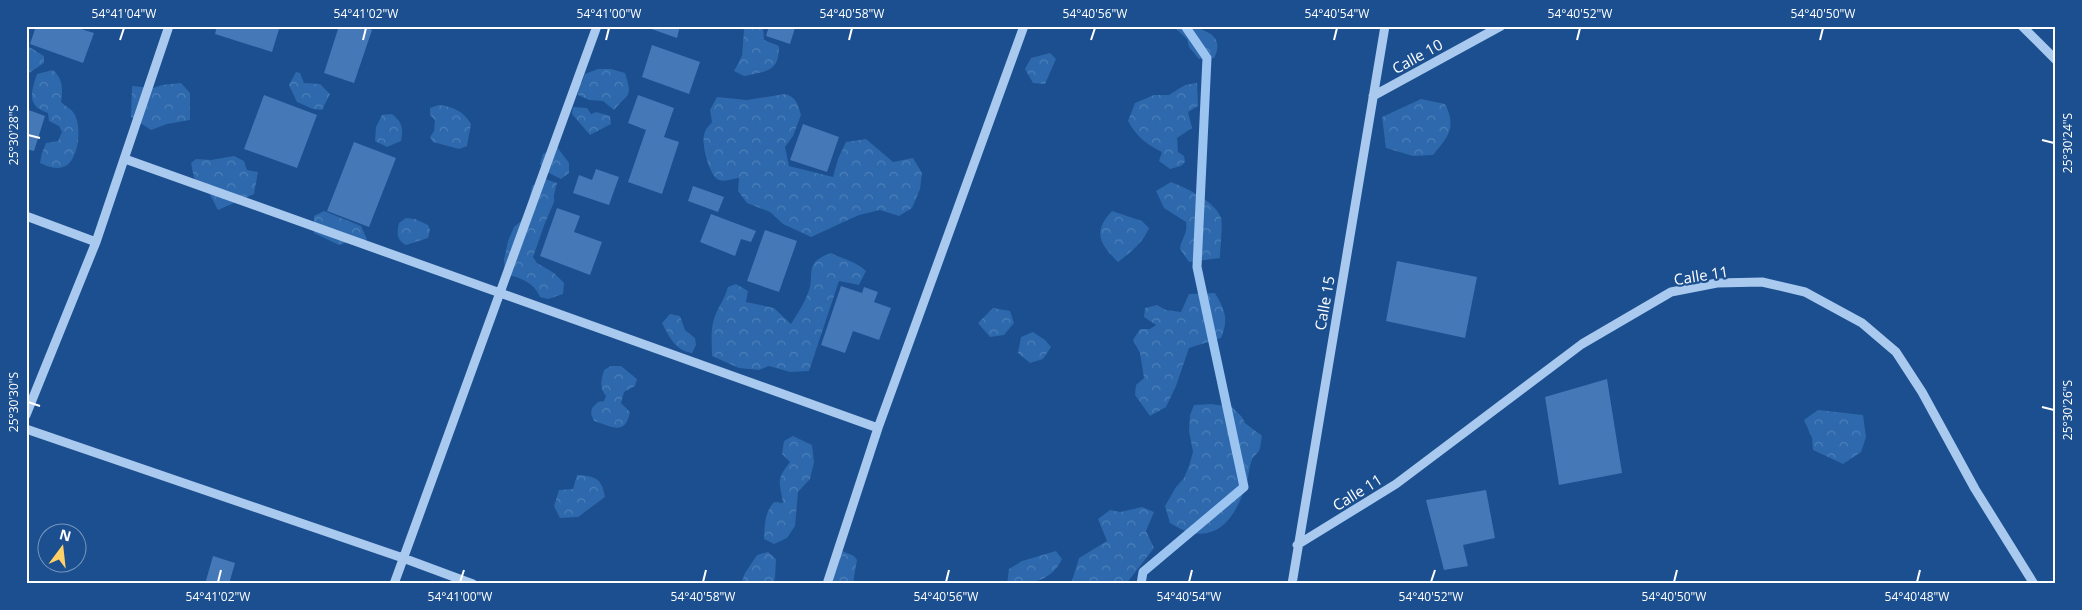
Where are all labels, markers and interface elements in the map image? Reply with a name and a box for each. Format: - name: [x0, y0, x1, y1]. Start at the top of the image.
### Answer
- text: 54°41'04"W: [92, 5, 156, 22]
- text: 54°41'02"W: [334, 5, 398, 22]
- text: 54°41'00"W: [577, 5, 641, 22]
- text: 54°40'58"W: [820, 5, 884, 22]
- text: 54°40'56"W: [1063, 5, 1127, 22]
- text: 54°40'54"W: [1305, 5, 1369, 22]
- text: 54°40'52"W: [1548, 5, 1612, 22]
- text: 54°40'50"W: [1791, 5, 1855, 22]
- street label: Calle 10: [1388, 34, 1446, 78]
- text: 25°30'28"S: [5, 105, 22, 165]
- text: 25°30'24"S: [2059, 113, 2076, 173]
- street label: Calle 11: [1672, 261, 1730, 289]
- street label: Calle 15: [1309, 274, 1339, 332]
- text: 25°30'30"S: [5, 372, 22, 432]
- text: 25°30'26"S: [2059, 380, 2076, 440]
- street label: Calle 11: [1328, 469, 1386, 515]
- north arrow: [38, 522, 88, 572]
- text: N: [58, 524, 73, 546]
- text: 54°41'02"W: [186, 588, 250, 605]
- text: 54°41'00"W: [428, 588, 492, 605]
- text: 54°40'58"W: [671, 588, 735, 605]
- text: 54°40'56"W: [914, 588, 978, 605]
- text: 54°40'54"W: [1157, 588, 1221, 605]
- text: 54°40'52"W: [1399, 588, 1463, 605]
- text: 54°40'50"W: [1642, 588, 1706, 605]
- text: 54°40'48"W: [1885, 588, 1949, 605]

